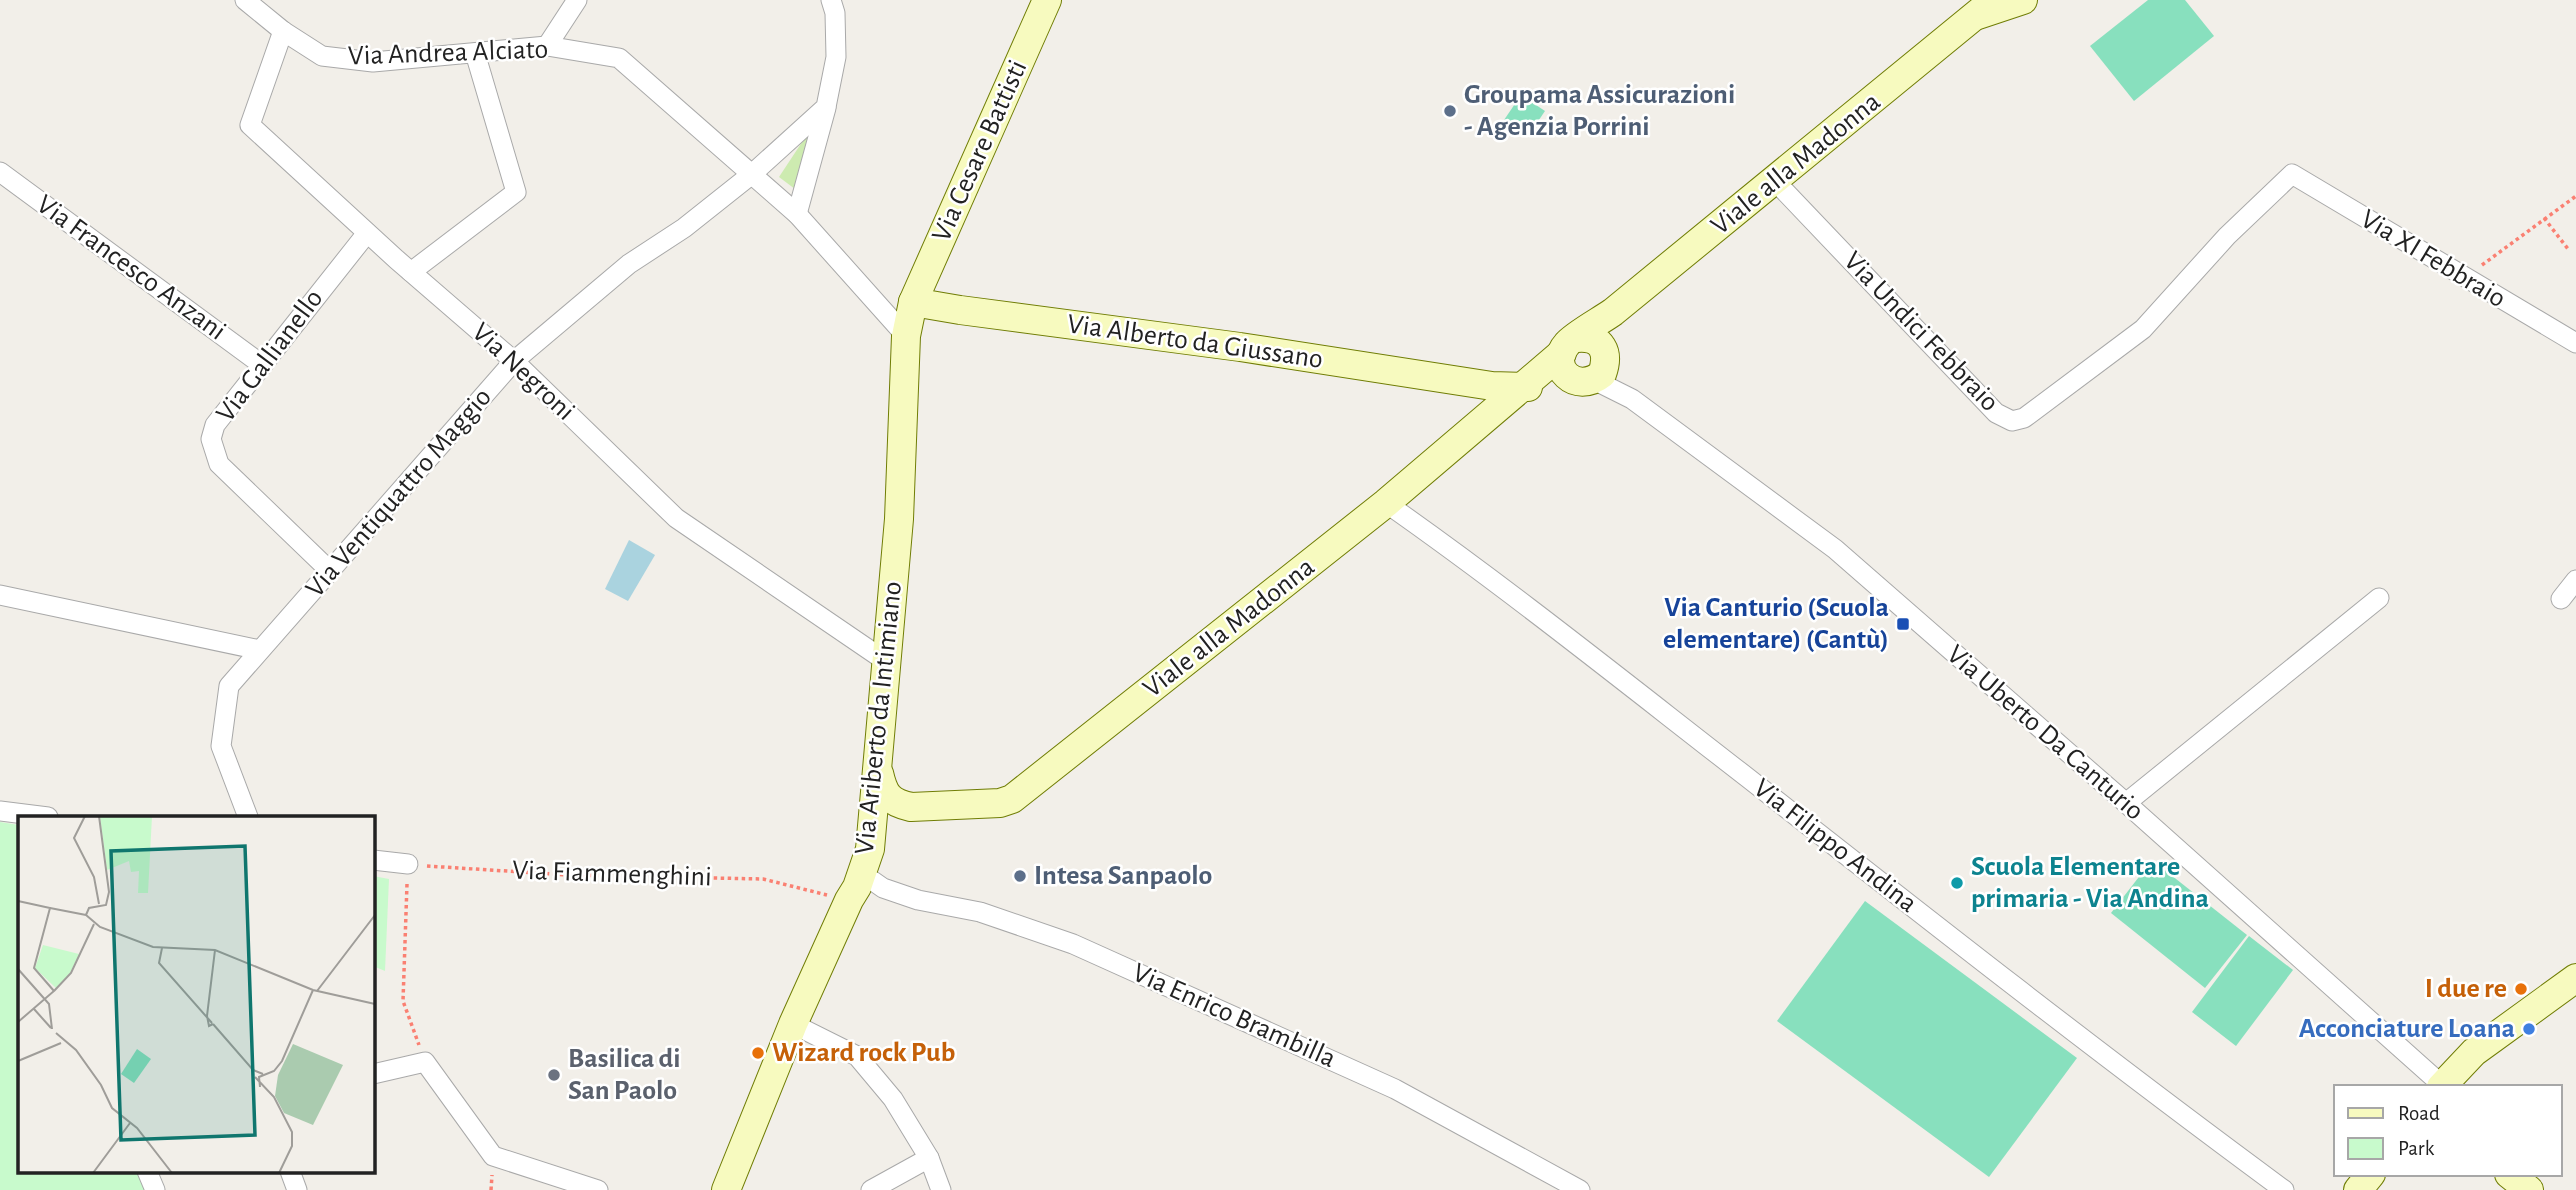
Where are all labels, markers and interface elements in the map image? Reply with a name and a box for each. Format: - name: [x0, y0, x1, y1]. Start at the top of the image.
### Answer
- street label: Via Andrea Alciato: [347, 36, 549, 70]
- street label: Via Cesare Battisti: [927, 56, 1033, 246]
- place label: Groupama Assicurazioni - Agenzia Porrini: [1464, 81, 1735, 141]
- street label: Viale alla Madonna: [1706, 87, 1886, 240]
- marker: Groupama Assicurazioni - Agenzia Porrini: [1442, 103, 1458, 119]
- street label: Via Francesco Anzani: [31, 190, 231, 346]
- street label: Via XI Febbraio: [2356, 205, 2510, 313]
- street label: Via Undici Febbraio: [1838, 247, 2004, 417]
- street label: Via Gallianello: [211, 285, 329, 427]
- street label: Via Alberto da Giussano: [1065, 310, 1325, 374]
- street label: Via Negroni: [466, 318, 580, 426]
- street label: Via Ventiquattro Maggio: [301, 383, 497, 603]
- street label: Viale alla Madonna: [1138, 553, 1320, 703]
- street label: Via Ariberto da Intimiano: [851, 580, 907, 856]
- place label: Via Canturio (Scuola elementare) (Cantù): [1663, 594, 1889, 654]
- marker: Via Canturio (Scuola elementare) (Cantù): [1895, 616, 1911, 632]
- street label: Via Uberto Da Canturio: [1941, 640, 2149, 826]
- street label: Via Filippo Andina: [1748, 774, 1922, 918]
- inset map: [18, 816, 374, 1172]
- place label: Scuola Elementare primaria - Via Andina: [1971, 853, 2209, 913]
- street label: Via Fiammenghini: [512, 857, 712, 891]
- place label: Intesa Sanpaolo: [1034, 862, 1212, 890]
- marker: Intesa Sanpaolo: [1012, 868, 1028, 884]
- marker: Scuola Elementare primaria - Via Andina: [1949, 875, 1965, 891]
- street label: Via Enrico Brambilla: [1128, 959, 1340, 1073]
- place label: I due re: [2425, 975, 2507, 1003]
- marker: I due re: [2513, 981, 2529, 997]
- place label: Acconciature Loana: [2299, 1015, 2515, 1043]
- marker: Acconciature Loana: [2521, 1021, 2537, 1037]
- place label: Wizard rock Pub: [772, 1039, 955, 1067]
- place label: Basilica di San Paolo: [568, 1045, 681, 1105]
- marker: Wizard rock Pub: [750, 1045, 766, 1061]
- marker: Basilica di San Paolo: [546, 1067, 562, 1083]
- legend: [2334, 1085, 2562, 1176]
- text: Road: [2398, 1103, 2440, 1124]
- text: Park: [2398, 1138, 2435, 1159]

